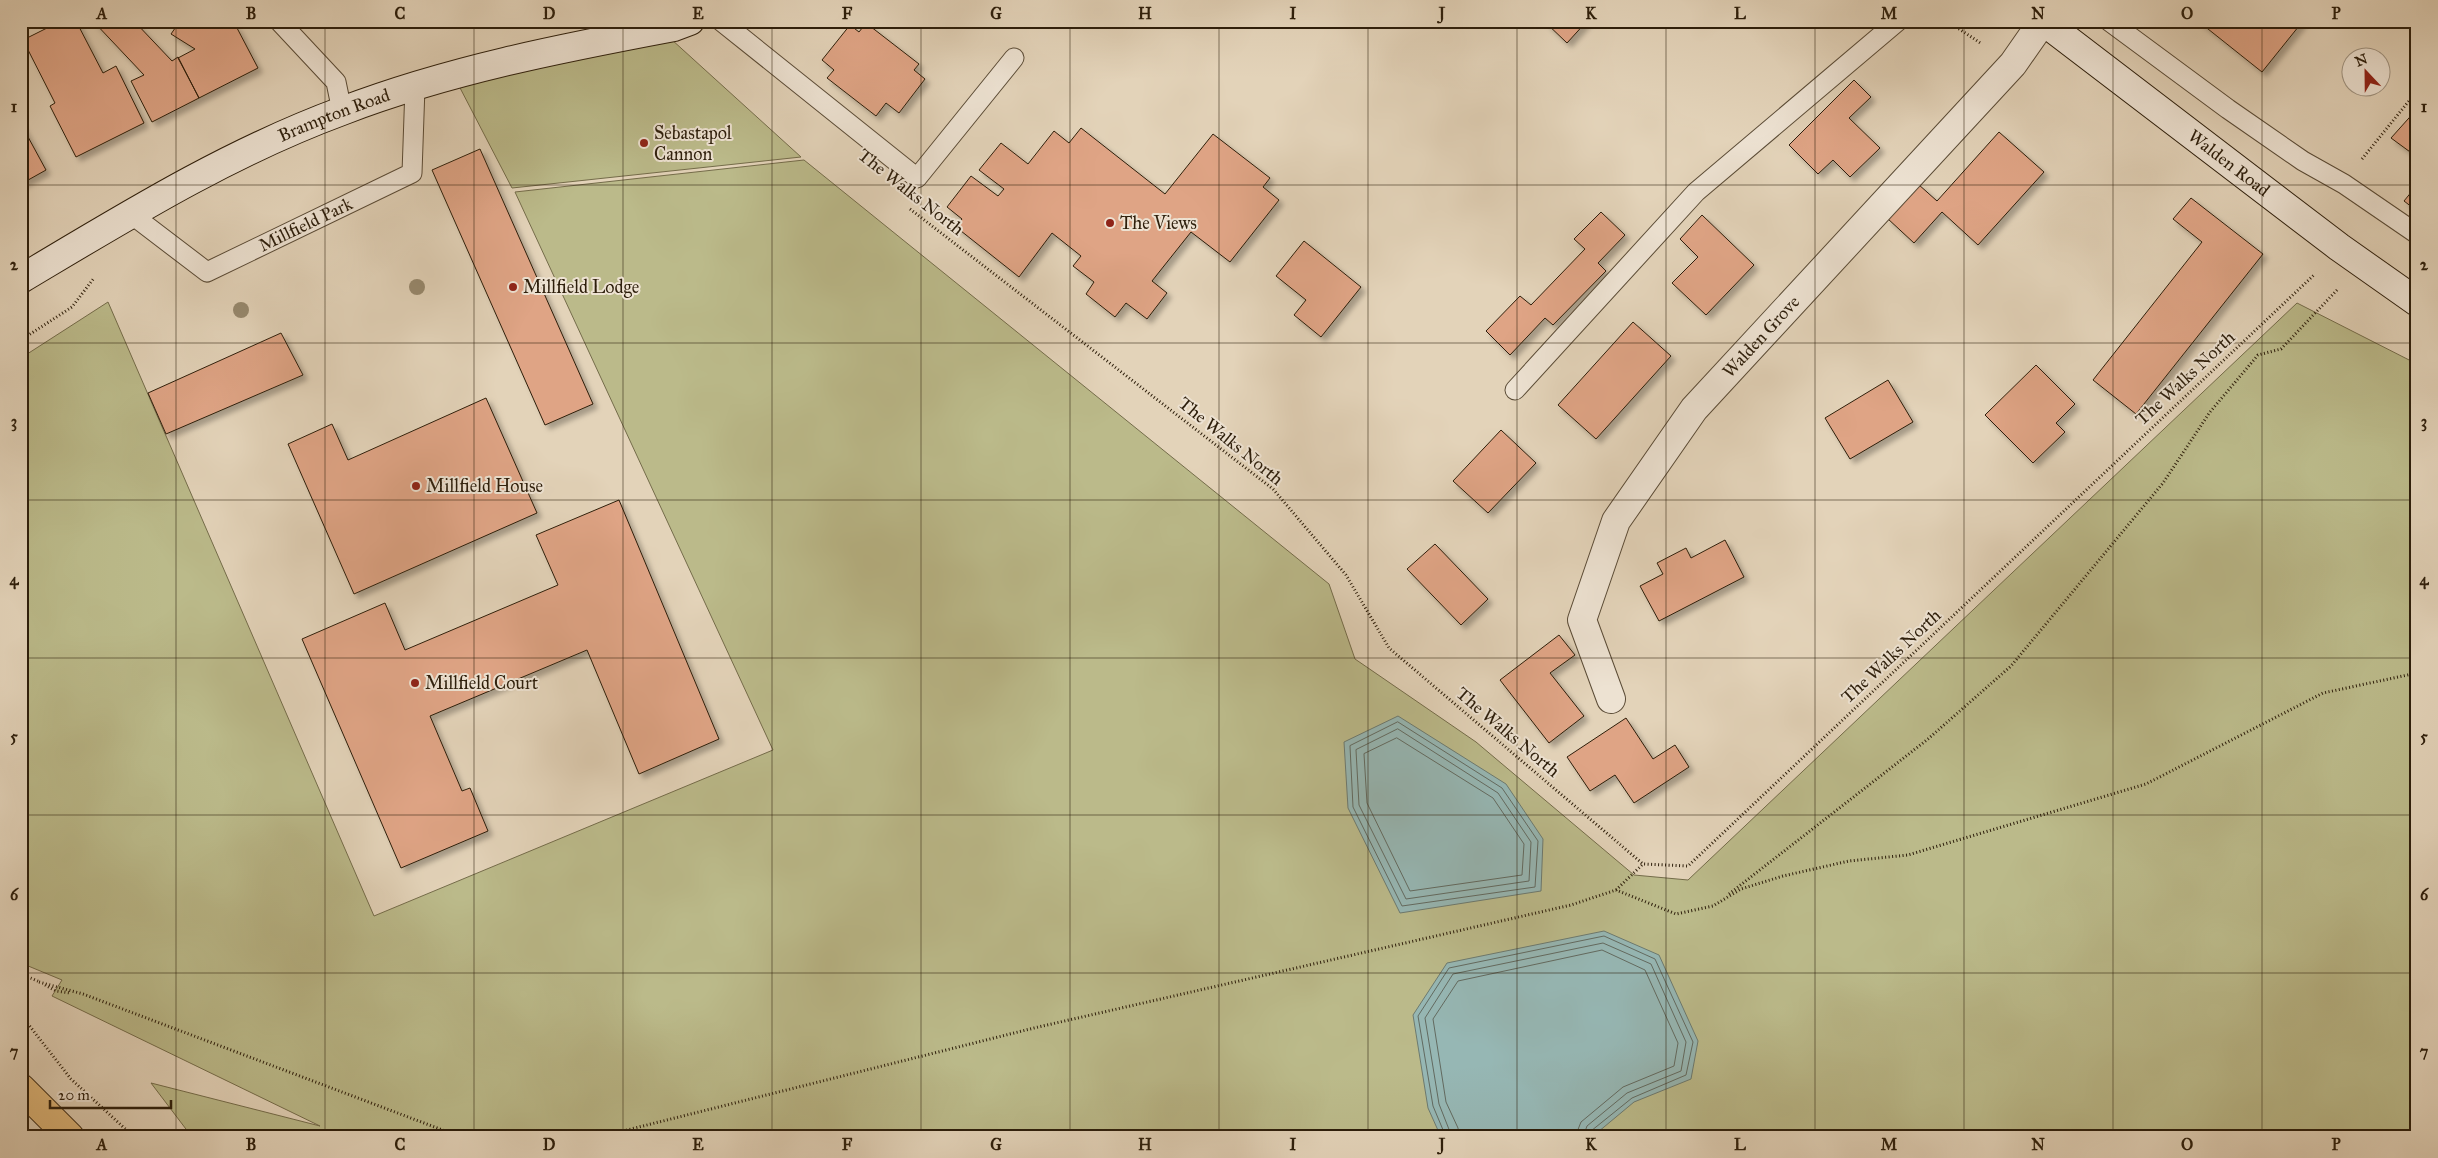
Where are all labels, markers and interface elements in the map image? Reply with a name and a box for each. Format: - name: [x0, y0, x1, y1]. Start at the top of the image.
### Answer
- text: A: [96, 4, 108, 23]
- text: B: [246, 4, 256, 23]
- text: C: [395, 4, 406, 23]
- text: D: [543, 4, 556, 23]
- text: E: [692, 4, 704, 23]
- text: F: [842, 4, 853, 23]
- text: G: [990, 4, 1002, 23]
- text: H: [1138, 4, 1152, 23]
- text: I: [1290, 4, 1297, 23]
- text: J: [1437, 4, 1446, 24]
- text: K: [1585, 4, 1597, 23]
- text: L: [1734, 4, 1746, 23]
- text: M: [1881, 4, 1898, 23]
- text: N: [2031, 4, 2045, 23]
- text: O: [2181, 4, 2193, 23]
- text: P: [2331, 4, 2341, 23]
- north arrow: [2340, 48, 2390, 98]
- text: N: [2353, 50, 2370, 71]
- street label: Brampton Road: [275, 84, 393, 147]
- text: 1: [11, 97, 18, 116]
- text: 1: [2421, 97, 2428, 116]
- place label: Sebastapol Cannon: [654, 122, 732, 165]
- street label: Walden Road: [2184, 125, 2274, 201]
- marker: Sebastapol Cannon: [638, 137, 650, 149]
- street label: The Walks North: [854, 144, 968, 240]
- street label: Millfield Park: [255, 192, 357, 256]
- place label: The Views: [1120, 212, 1197, 234]
- marker: The Views: [1104, 217, 1116, 229]
- text: 2: [10, 255, 19, 274]
- text: 2: [2420, 255, 2429, 274]
- place label: Millfield Lodge: [523, 276, 639, 299]
- marker: Millfield Lodge: [507, 281, 519, 293]
- street label: Walden Grove: [1718, 291, 1804, 382]
- street label: The Walks North: [2131, 326, 2239, 430]
- street label: The Walks North: [1174, 392, 1288, 490]
- text: 3: [11, 412, 17, 432]
- text: 3: [2421, 412, 2427, 432]
- place label: Millfield House: [426, 475, 543, 497]
- marker: Millfield House: [410, 480, 422, 492]
- text: 4: [10, 570, 20, 590]
- text: 4: [2420, 570, 2430, 590]
- street label: The Walks North: [1837, 604, 1945, 708]
- place label: Millfield Court: [425, 672, 539, 694]
- marker: Millfield Court: [409, 677, 421, 689]
- street label: The Walks North: [1452, 682, 1564, 782]
- text: 5: [10, 727, 18, 746]
- text: 5: [2420, 727, 2428, 746]
- text: 6: [10, 885, 19, 904]
- text: 6: [2420, 885, 2429, 904]
- text: 7: [10, 1042, 19, 1061]
- text: 7: [2420, 1042, 2429, 1061]
- scale bar: [50, 1078, 171, 1110]
- text: 20 m: [58, 1086, 90, 1104]
- text: A: [96, 1135, 108, 1154]
- text: B: [246, 1135, 256, 1154]
- text: C: [395, 1135, 406, 1154]
- text: D: [543, 1135, 556, 1154]
- text: E: [692, 1135, 704, 1154]
- text: F: [842, 1135, 853, 1154]
- text: G: [990, 1135, 1002, 1154]
- text: H: [1138, 1135, 1152, 1154]
- text: I: [1290, 1135, 1297, 1154]
- text: J: [1437, 1135, 1446, 1155]
- text: K: [1585, 1135, 1597, 1154]
- text: L: [1734, 1135, 1746, 1154]
- text: M: [1881, 1135, 1898, 1154]
- text: N: [2031, 1135, 2045, 1154]
- text: O: [2181, 1135, 2193, 1154]
- text: P: [2331, 1135, 2341, 1154]

